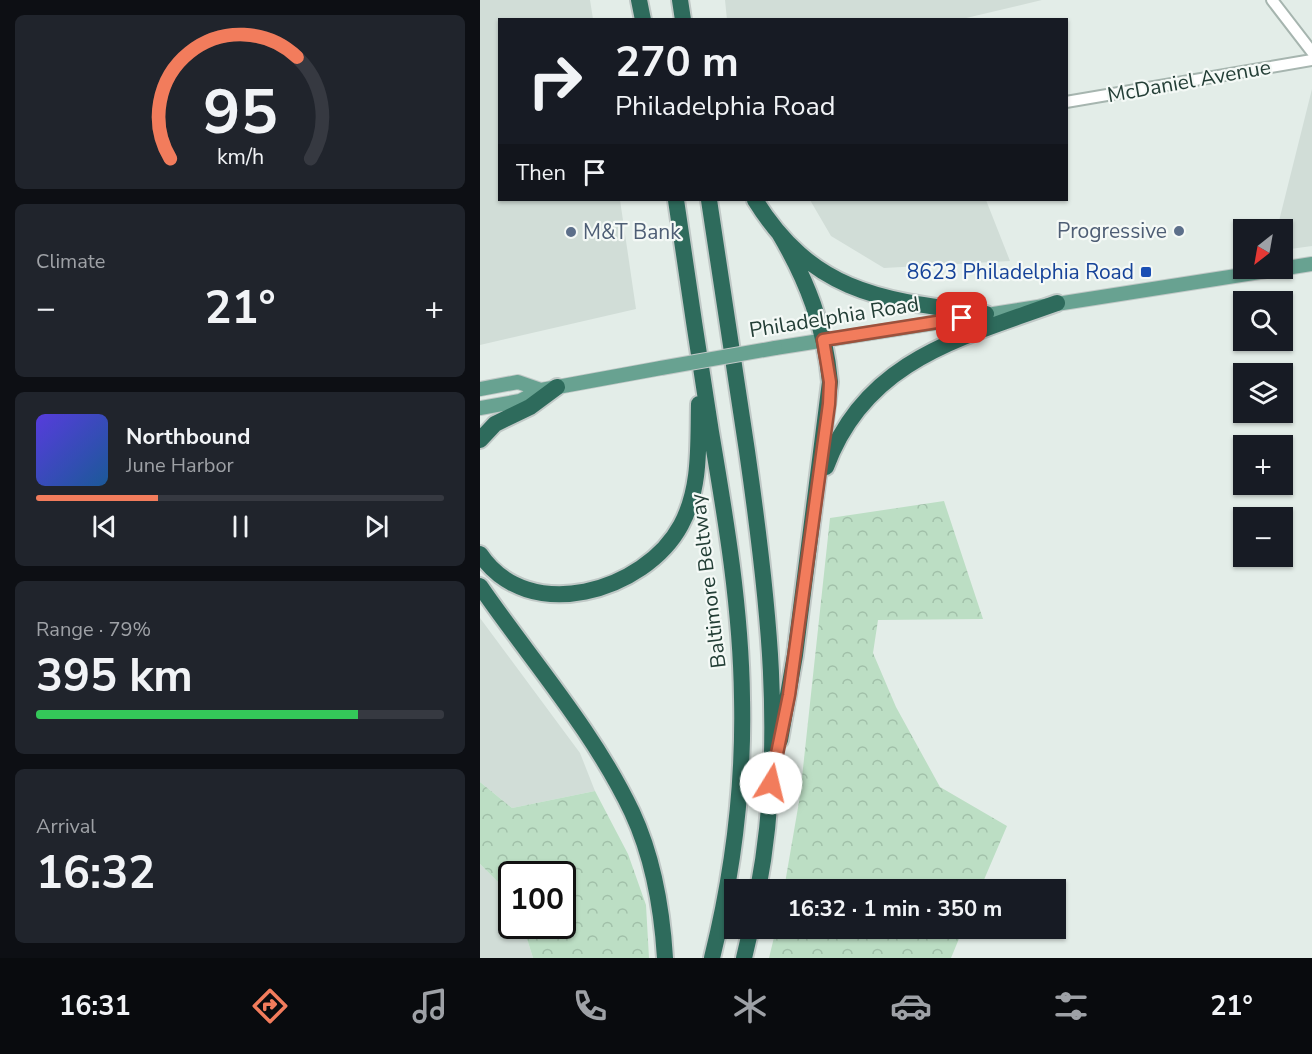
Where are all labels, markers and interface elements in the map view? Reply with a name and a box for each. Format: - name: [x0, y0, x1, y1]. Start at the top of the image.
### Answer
- text: 270 m: [615, 34, 739, 91]
- icon: right: [516, 42, 594, 120]
- street label: McDaniel Avenue: [1105, 53, 1273, 109]
- text: 95: [203, 70, 277, 155]
- text: Philadelphia Road: [615, 88, 836, 125]
- text: km/h: [216, 142, 264, 172]
- icon: arrive: [578, 156, 611, 189]
- text: Then: [516, 158, 566, 188]
- place label: Progressive: [1057, 217, 1167, 245]
- place label: M&T Bank: [583, 218, 681, 246]
- north arrow: [1233, 219, 1293, 279]
- map controls: [1233, 219, 1293, 567]
- marker: Progressive: [1172, 224, 1186, 238]
- marker: M&T Bank: [564, 225, 578, 239]
- text: Climate: [36, 248, 105, 275]
- place label: 8623 Philadelphia Road: [907, 258, 1134, 286]
- marker: 8623 Philadelphia Road: [1139, 265, 1153, 279]
- text: 21°: [204, 278, 276, 339]
- text: −: [36, 286, 56, 331]
- text: +: [424, 286, 444, 331]
- street label: Philadelphia Road: [747, 290, 921, 344]
- button: search: [1233, 291, 1293, 351]
- pin: [936, 292, 987, 343]
- icon: arrive: [945, 301, 978, 334]
- button: layers: [1233, 363, 1293, 423]
- text: Northbound: [126, 422, 250, 452]
- button: +: [1233, 435, 1293, 495]
- text: June Harbor: [126, 452, 234, 479]
- street label: Baltimore Beltway: [683, 492, 733, 670]
- button: −: [1233, 507, 1293, 567]
- icon: previous: [88, 510, 121, 543]
- icon: pause: [224, 510, 257, 543]
- icon: next: [360, 510, 393, 543]
- text: Range · 79%: [36, 616, 151, 643]
- text: 395 km: [36, 646, 193, 707]
- position arrow: [739, 751, 803, 815]
- text: Arrival: [36, 813, 96, 840]
- text: 16:32: [36, 843, 155, 904]
- speed limit sign: 100: [498, 861, 576, 939]
- text: 16:32 · 1 min · 350 m: [788, 894, 1002, 924]
- icon: directions: [249, 985, 291, 1027]
- icon: music: [409, 985, 451, 1027]
- icon: phone: [569, 985, 611, 1027]
- icon: climate: [729, 985, 771, 1027]
- icon: car: [890, 985, 932, 1027]
- icon: filters: [1050, 985, 1092, 1027]
- text: 16:31: [59, 988, 131, 1025]
- text: 21°: [1210, 988, 1253, 1025]

